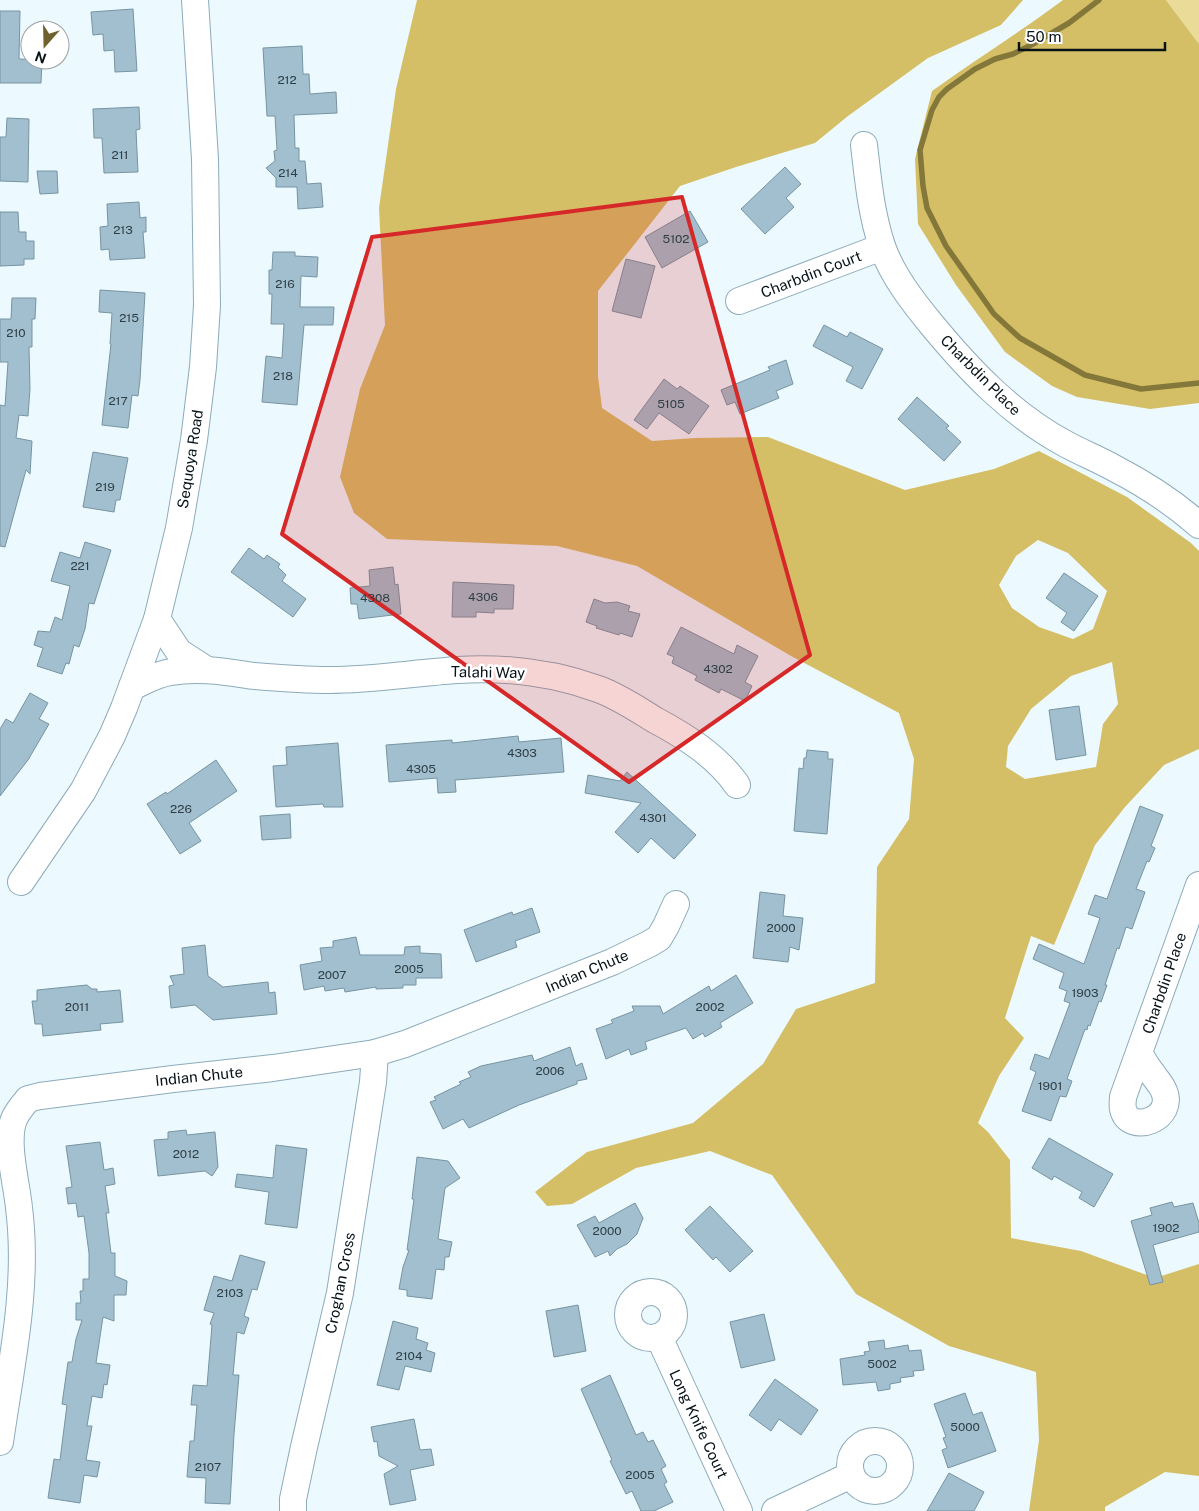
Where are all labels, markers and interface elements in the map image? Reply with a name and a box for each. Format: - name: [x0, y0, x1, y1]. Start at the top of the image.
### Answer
- north arrow: [20, 20, 70, 70]
- scale bar: [1019, 20, 1165, 52]
- text: 50 m: [1026, 28, 1061, 45]
- text: N: [33, 48, 48, 67]
- house number: 212: [277, 73, 297, 87]
- house number: 211: [112, 148, 128, 162]
- house number: 214: [278, 166, 298, 180]
- house number: 213: [113, 223, 133, 237]
- house number: 5102: [662, 232, 690, 246]
- street label: Charbdin Court: [758, 247, 864, 301]
- house number: 216: [275, 277, 295, 291]
- house number: 215: [119, 311, 139, 325]
- house number: 210: [6, 326, 26, 340]
- street label: Charbdin Place: [937, 331, 1025, 419]
- house number: 218: [273, 369, 293, 383]
- house number: 217: [108, 394, 128, 408]
- house number: 5105: [657, 397, 685, 411]
- street label: Sequoya Road: [174, 408, 206, 510]
- house number: 219: [95, 480, 115, 494]
- house number: 221: [70, 559, 90, 573]
- house number: 4306: [468, 590, 498, 604]
- house number: 4308: [360, 591, 390, 605]
- house number: 4302: [703, 662, 733, 676]
- street label: Talahi Way: [451, 663, 525, 681]
- house number: 4303: [507, 746, 537, 760]
- house number: 4305: [406, 762, 436, 776]
- house number: 226: [170, 802, 192, 816]
- house number: 4301: [639, 811, 667, 825]
- house number: 2000: [766, 921, 796, 935]
- street label: Charbdin Place: [1139, 930, 1189, 1036]
- street label: Indian Chute: [543, 946, 631, 996]
- house number: 2005: [394, 962, 424, 976]
- house number: 2007: [318, 968, 346, 982]
- house number: 1903: [1071, 986, 1099, 1000]
- house number: 2011: [65, 1000, 89, 1014]
- house number: 2002: [696, 1000, 724, 1014]
- street label: Indian Chute: [154, 1063, 244, 1089]
- house number: 2006: [535, 1064, 565, 1078]
- house number: 1901: [1038, 1079, 1062, 1093]
- house number: 2012: [173, 1147, 199, 1161]
- house number: 1902: [1153, 1221, 1179, 1235]
- house number: 2000: [592, 1224, 622, 1238]
- street label: Croghan Cross: [322, 1231, 358, 1335]
- house number: 2103: [217, 1286, 243, 1300]
- house number: 2104: [396, 1349, 423, 1363]
- house number: 5002: [867, 1357, 897, 1371]
- street label: Long Knife Court: [666, 1367, 732, 1481]
- house number: 5000: [950, 1420, 980, 1434]
- house number: 2107: [195, 1460, 221, 1474]
- house number: 2005: [625, 1468, 655, 1482]

